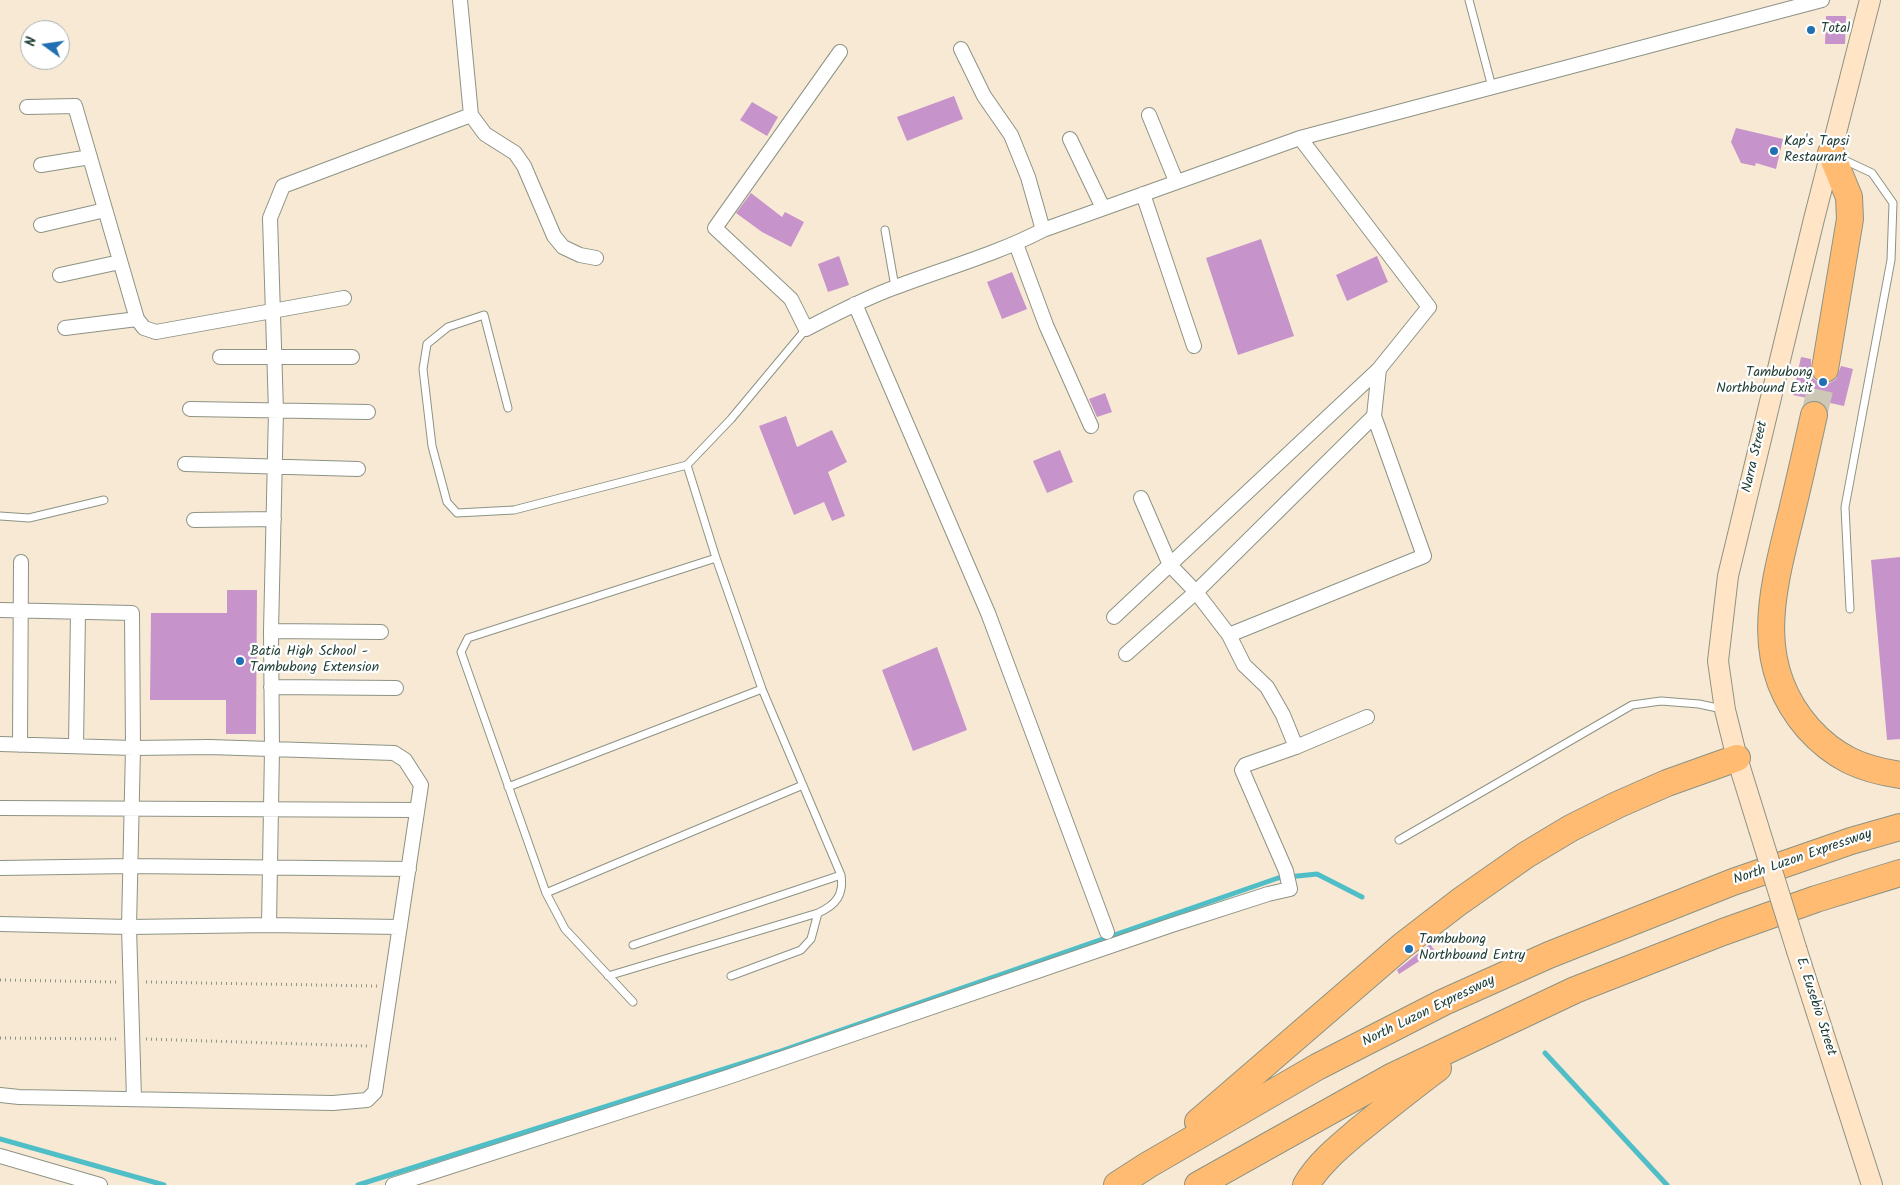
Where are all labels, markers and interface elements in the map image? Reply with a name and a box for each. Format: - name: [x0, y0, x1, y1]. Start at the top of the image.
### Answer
- north arrow: [20, 20, 70, 70]
- place label: Total: [1821, 22, 1850, 38]
- marker: Total: [1805, 24, 1817, 36]
- text: N: [20, 35, 43, 49]
- place label: Kap's Tapsi Restaurant: [1784, 135, 1849, 168]
- marker: Kap's Tapsi Restaurant: [1768, 145, 1780, 157]
- place label: Tambubong Northbound Exit: [1716, 366, 1813, 398]
- marker: Tambubong Northbound Exit: [1817, 376, 1829, 388]
- street label: Narra Street: [1740, 420, 1772, 494]
- place label: Batia High School - Tambubong Extension: [250, 645, 379, 678]
- marker: Batia High School - Tambubong Extension: [234, 655, 246, 667]
- street label: North Luzon Expressway: [1732, 826, 1874, 890]
- place label: Tambubong Northbound Entry: [1419, 933, 1525, 966]
- marker: Tambubong Northbound Entry: [1403, 943, 1415, 955]
- street label: E. Eusebio Street: [1791, 956, 1839, 1058]
- street label: North Luzon Expressway: [1360, 973, 1498, 1051]

